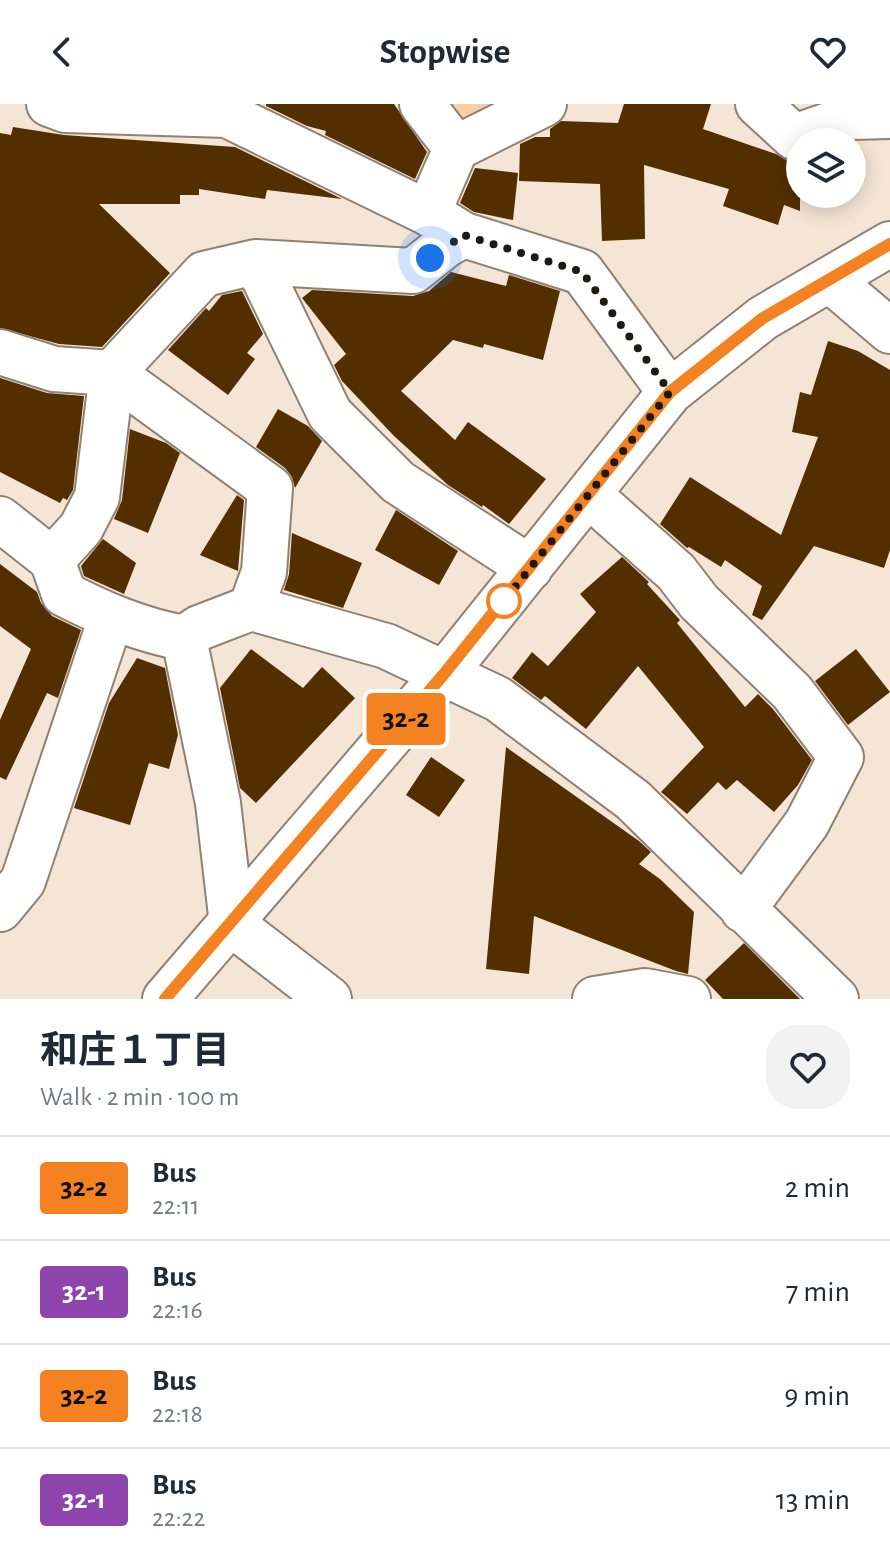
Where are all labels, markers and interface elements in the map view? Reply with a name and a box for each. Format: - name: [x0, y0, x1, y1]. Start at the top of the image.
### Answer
- icon: back: [40, 30, 84, 74]
- icon: heart: [806, 30, 850, 74]
- text: Stopwise: [379, 34, 511, 70]
- map controls: [786, 128, 866, 208]
- button: layers: [786, 128, 866, 208]
- your location: [410, 238, 450, 278]
- unlabelled marker: [487, 584, 521, 618]
- line badge: 32-2: [350, 693, 462, 745]
- text: 32-2: [383, 705, 429, 733]
- button: heart: [766, 1025, 850, 1109]
- text: 和庄１丁目: [40, 1033, 230, 1071]
- text: Walk · 2 min · 100 m: [40, 1084, 239, 1110]
- text: Bus: [152, 1158, 197, 1188]
- text: 2 min: [785, 1173, 850, 1203]
- text: 32-2: [61, 1174, 107, 1202]
- text: 22:11: [152, 1193, 200, 1219]
- text: Bus: [152, 1262, 197, 1292]
- text: 7 min: [786, 1277, 850, 1307]
- text: 32-1: [62, 1278, 106, 1306]
- text: 22:16: [152, 1297, 203, 1323]
- text: Bus: [152, 1366, 197, 1396]
- text: 9 min: [784, 1381, 850, 1411]
- text: 32-2: [61, 1382, 107, 1410]
- text: 22:18: [152, 1401, 203, 1427]
- text: Bus: [152, 1470, 197, 1500]
- text: 13 min: [776, 1485, 850, 1515]
- text: 32-1: [62, 1486, 106, 1514]
- text: 22:22: [152, 1505, 205, 1531]

